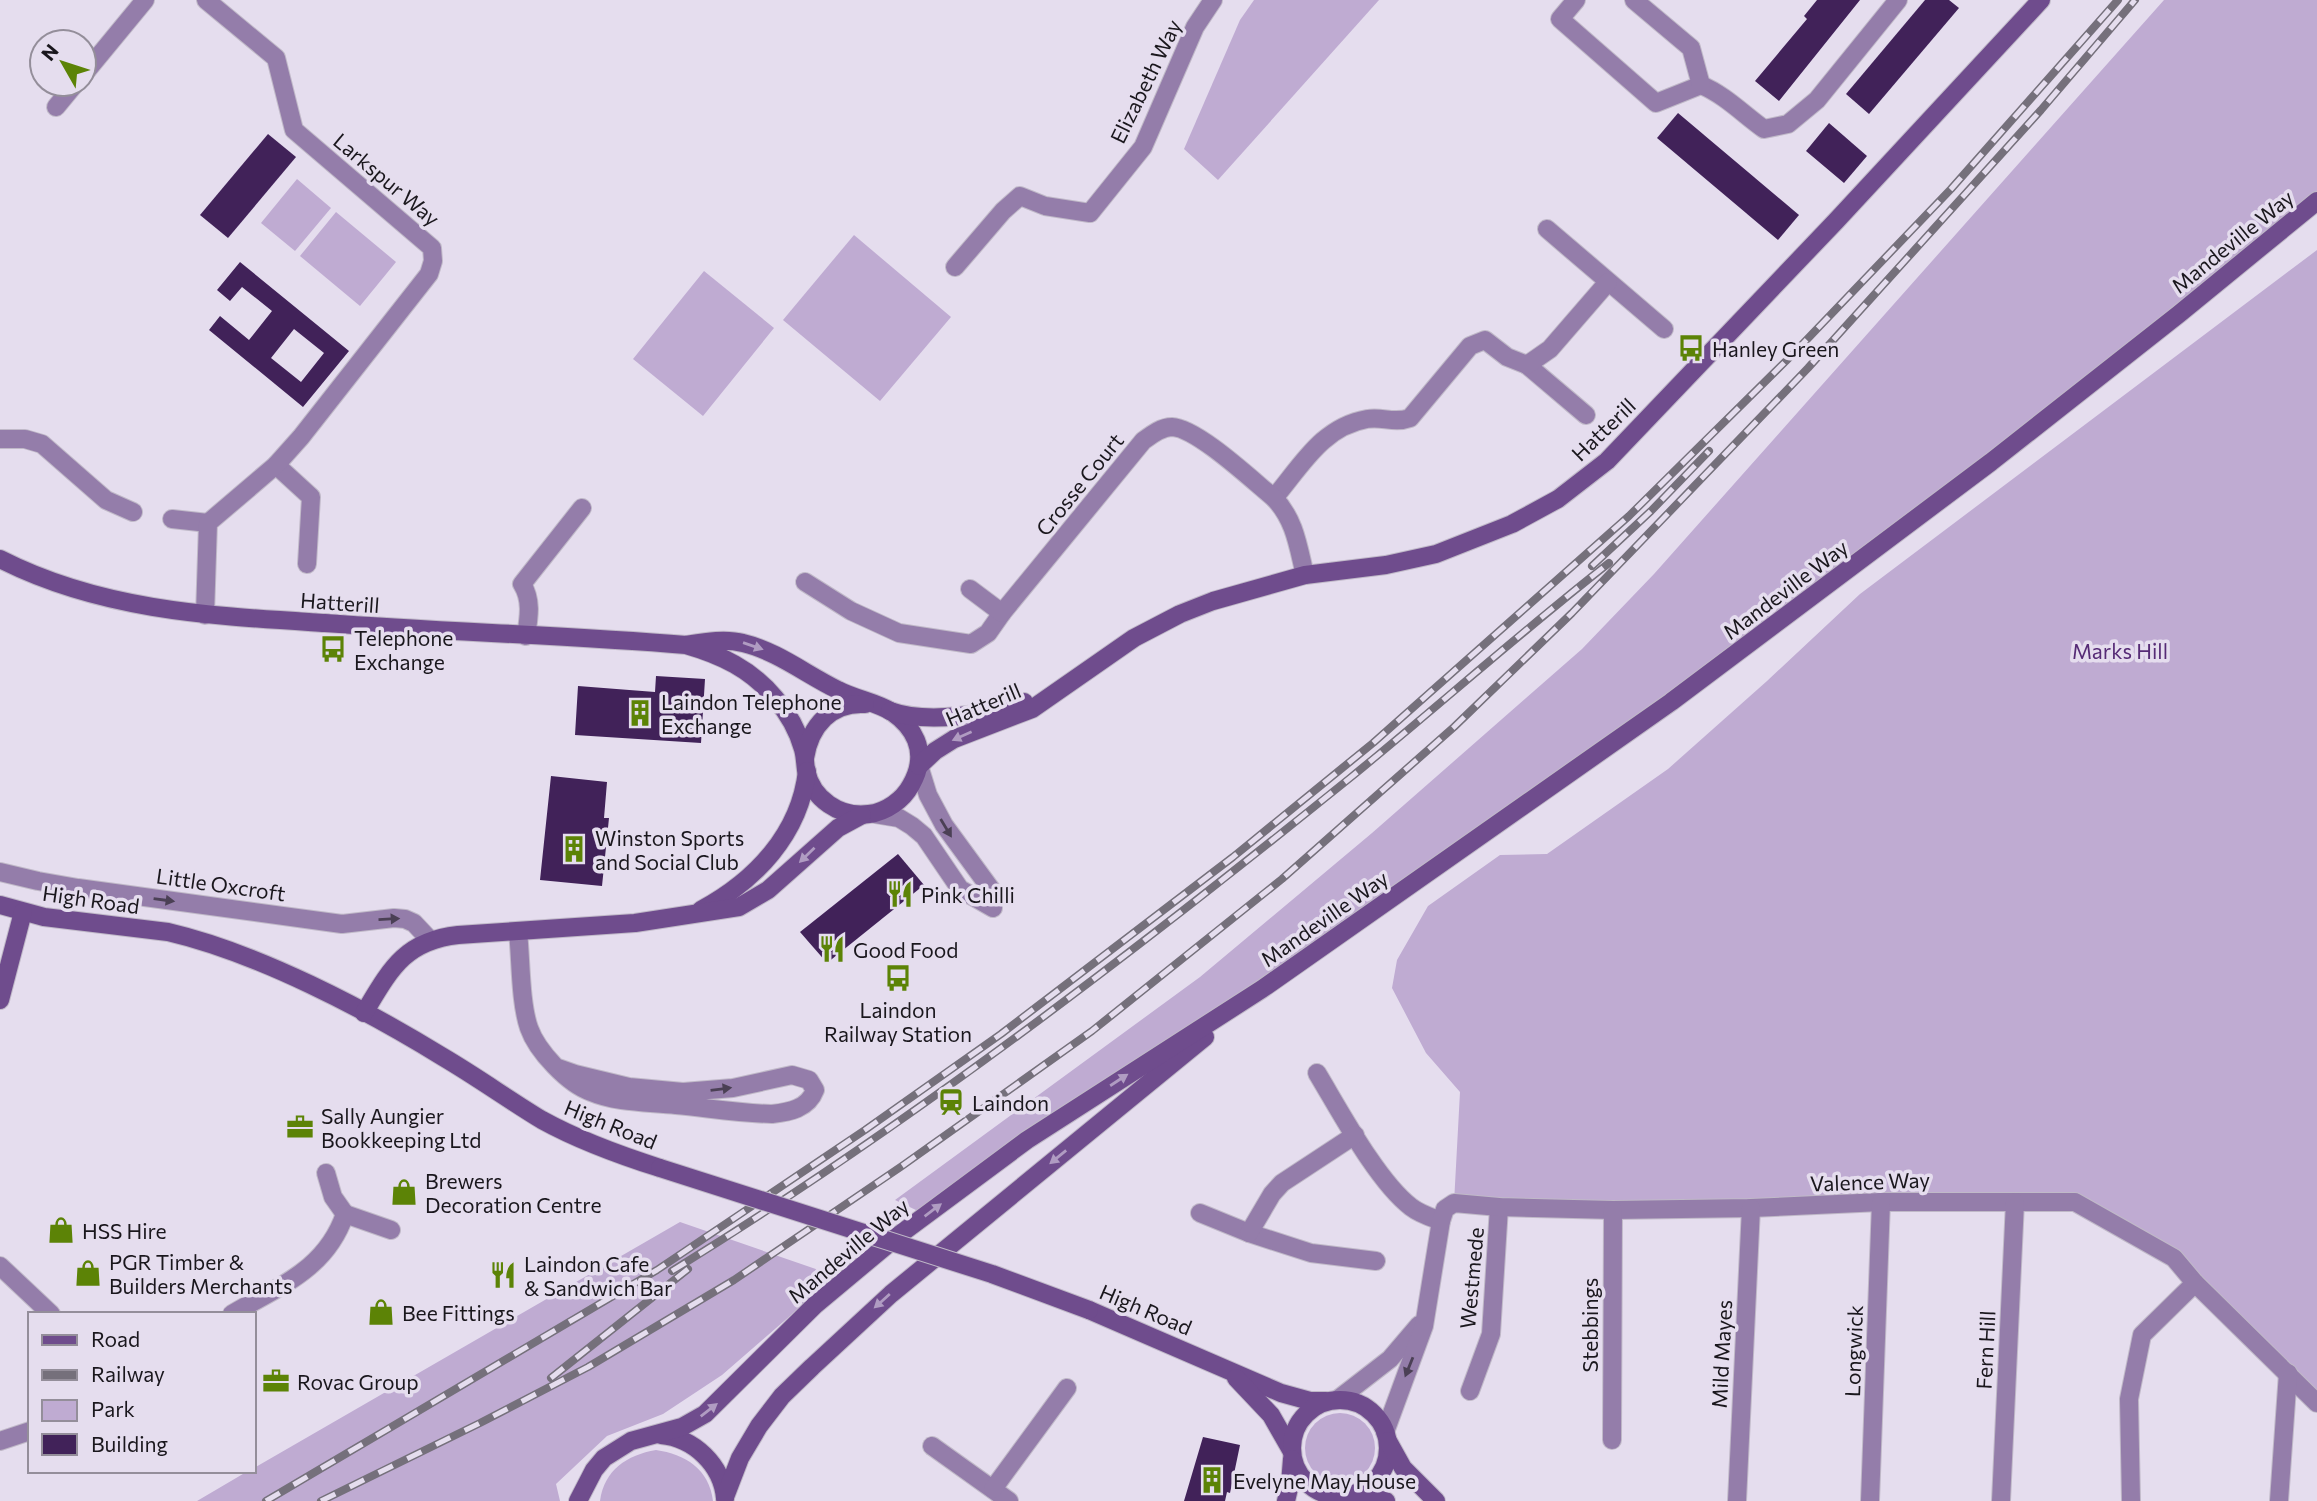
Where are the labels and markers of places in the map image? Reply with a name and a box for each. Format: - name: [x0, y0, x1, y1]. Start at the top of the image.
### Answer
- bus stop icon: Hanley Green: [1676, 333, 1706, 363]
- place label: Hanley Green: [1712, 336, 1839, 361]
- place label: Telephone Exchange: [354, 625, 453, 674]
- bus stop icon: Telephone Exchange: [318, 634, 348, 664]
- place label: Laindon Telephone Exchange: [661, 689, 842, 738]
- building icon: Laindon Telephone Exchange: [625, 698, 655, 728]
- place label: Winston Sports and Social Club: [595, 825, 744, 874]
- building icon: Winston Sports and Social Club: [559, 834, 589, 864]
- restaurant icon: Pink Chilli: [885, 879, 915, 909]
- place label: Pink Chilli: [921, 882, 1015, 907]
- restaurant icon: Good Food: [817, 934, 847, 964]
- place label: Good Food: [853, 937, 958, 962]
- bus stop icon: Laindon Railway Station: [883, 963, 913, 993]
- place label: Laindon Railway Station: [824, 997, 972, 1046]
- station icon: Laindon: [936, 1087, 966, 1117]
- place label: Laindon: [972, 1090, 1049, 1115]
- place label: Sally Aungier Bookkeeping Ltd: [321, 1103, 481, 1152]
- office icon: Sally Aungier Bookkeeping Ltd: [285, 1112, 315, 1142]
- place label: Brewers Decoration Centre: [425, 1168, 601, 1217]
- shop icon: Brewers Decoration Centre: [389, 1177, 419, 1207]
- shop icon: HSS Hire: [46, 1215, 76, 1245]
- place label: HSS Hire: [82, 1218, 167, 1243]
- place label: PGR Timber & Builders Merchants: [109, 1249, 293, 1298]
- place label: Laindon Cafe & Sandwich Bar: [524, 1251, 672, 1300]
- shop icon: PGR Timber & Builders Merchants: [73, 1258, 103, 1288]
- restaurant icon: Laindon Cafe & Sandwich Bar: [488, 1260, 518, 1290]
- shop icon: Bee Fittings: [366, 1297, 396, 1327]
- place label: Bee Fittings: [402, 1300, 515, 1325]
- office icon: Rovac Group: [261, 1366, 291, 1396]
- place label: Rovac Group: [297, 1369, 419, 1394]
- building icon: Evelyne May House: [1197, 1465, 1227, 1495]
- place label: Evelyne May House: [1233, 1468, 1416, 1493]

